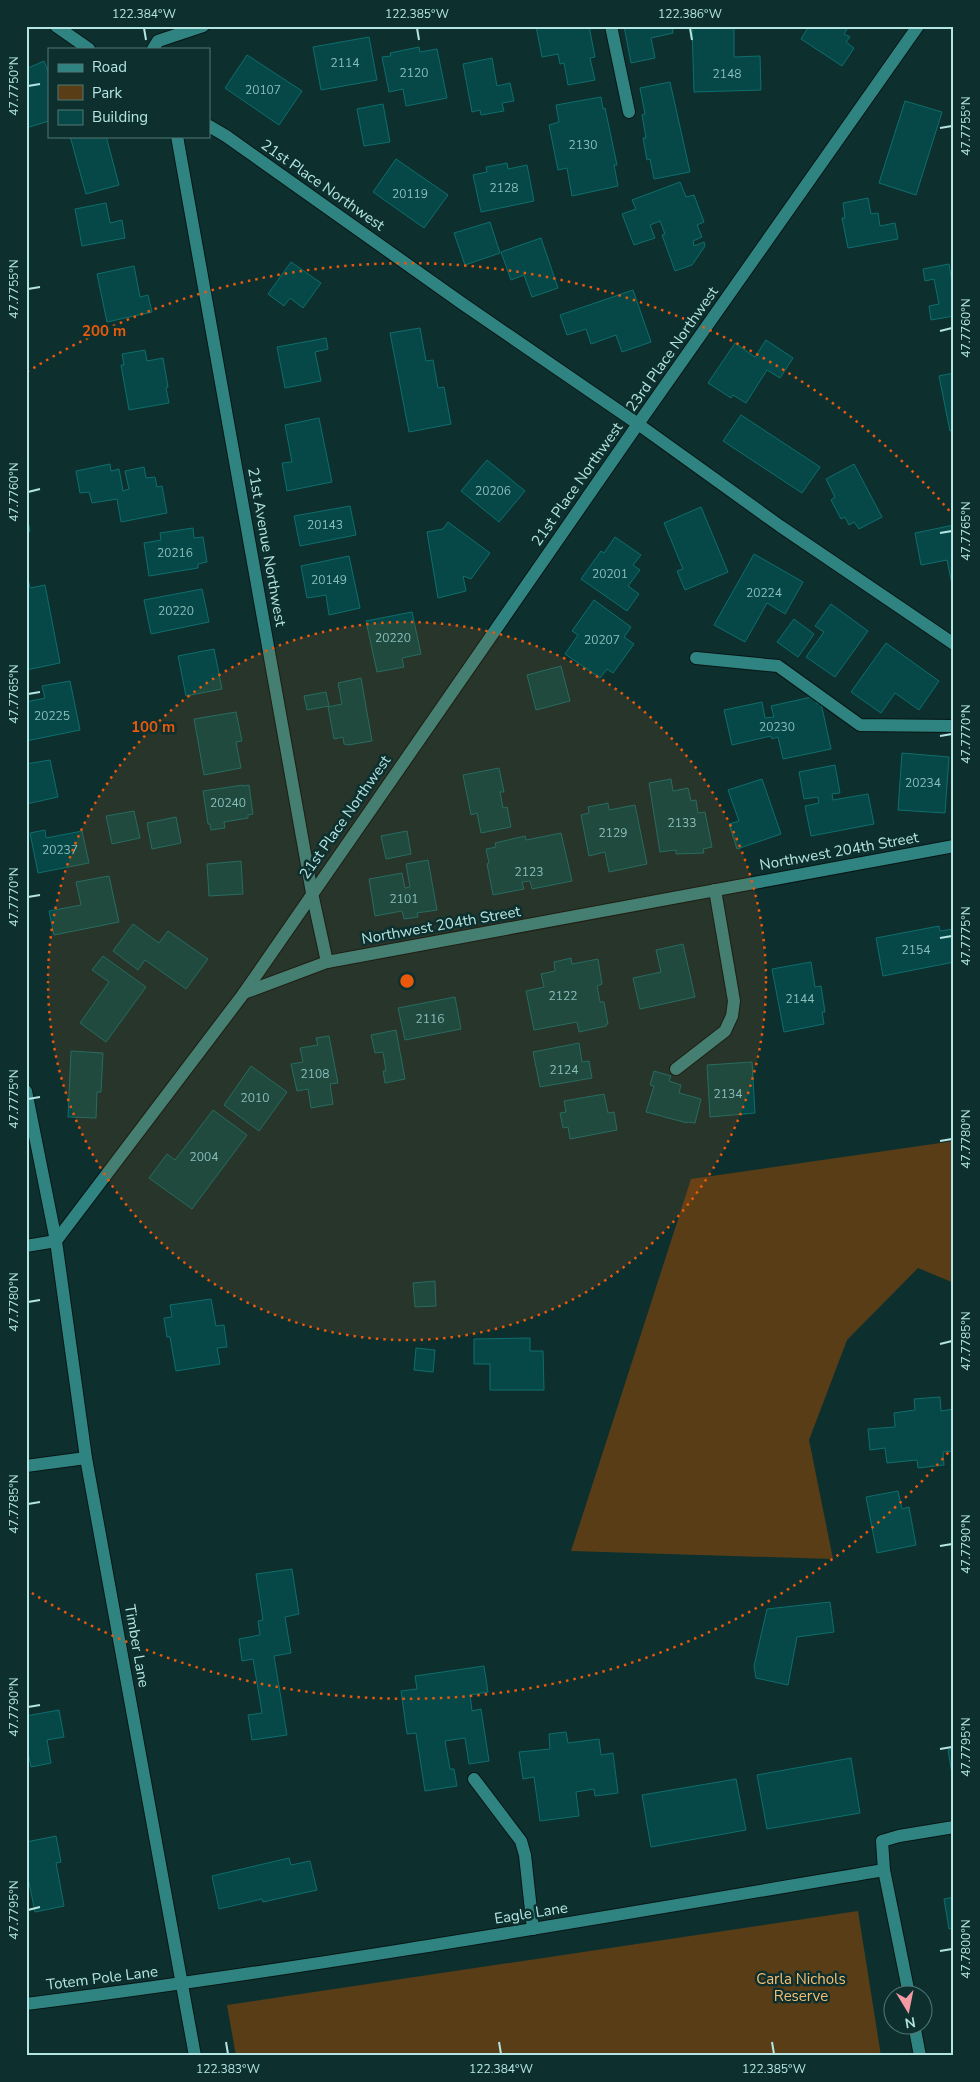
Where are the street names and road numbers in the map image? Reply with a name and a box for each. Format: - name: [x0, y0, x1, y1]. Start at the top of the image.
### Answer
- street label: 21st Place Northwest: [257, 135, 389, 236]
- street label: 23rd Place Northwest: [621, 282, 723, 415]
- street label: 21st Place Northwest: [527, 418, 628, 550]
- street label: 21st Avenue Northwest: [243, 466, 291, 629]
- street label: 21st Place Northwest: [295, 751, 396, 883]
- street label: Northwest 204th Street: [758, 827, 921, 875]
- street label: Northwest 204th Street: [360, 901, 523, 949]
- street label: Timber Lane: [120, 1603, 154, 1689]
- street label: Eagle Lane: [493, 1897, 569, 1929]
- street label: Totem Pole Lane: [45, 1961, 159, 1995]

